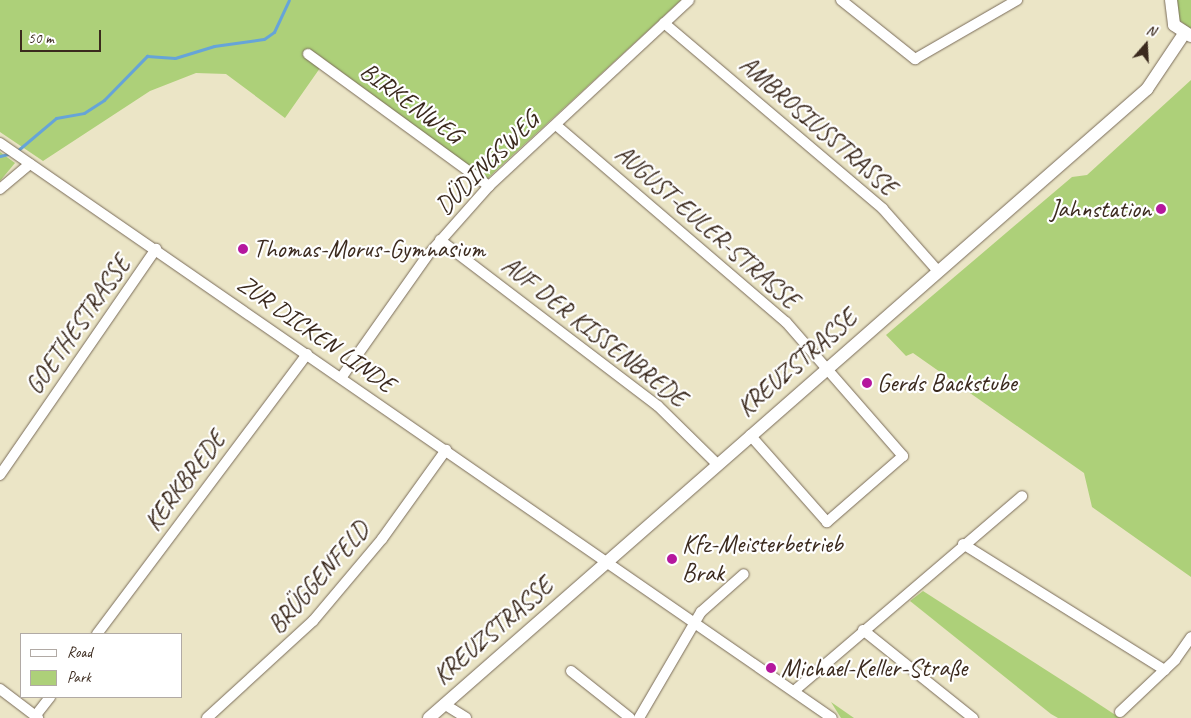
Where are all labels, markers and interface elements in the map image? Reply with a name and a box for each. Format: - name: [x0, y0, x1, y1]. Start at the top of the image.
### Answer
- scale bar: [22, 20, 104, 52]
- north arrow: [1121, 20, 1171, 70]
- text: N: [1144, 21, 1158, 40]
- text: 50 m: [28, 29, 54, 48]
- street label: AMBROSIUSSTRASSE: [733, 50, 903, 202]
- street label: BIRKENWEG: [354, 56, 468, 150]
- street label: DÜDINGSWEG: [429, 105, 545, 221]
- street label: AUGUST-EULER-STRASSE: [609, 139, 805, 315]
- place label: Jahnstation: [1050, 194, 1151, 224]
- marker: Jahnstation: [1155, 203, 1167, 215]
- place label: Thomas-Morus-Gymnasium: [253, 234, 485, 264]
- marker: Thomas-Morus-Gymnasium: [237, 243, 249, 255]
- street label: GOETHESTRASSE: [19, 250, 137, 400]
- street label: AUF DER KISSENBREDE: [496, 251, 692, 413]
- street label: ZUR DICKEN LINDE: [231, 268, 401, 400]
- street label: KREUZSTRASSE: [731, 303, 863, 423]
- place label: Gerds Backstube: [877, 368, 1018, 398]
- marker: Gerds Backstube: [861, 377, 873, 389]
- street label: KERKBREDE: [138, 425, 232, 537]
- street label: BRÜGGENFELD: [262, 516, 376, 640]
- place label: Kfz-Meisterbetrieb Brak: [682, 530, 843, 589]
- marker: Kfz-Meisterbetrieb Brak: [666, 553, 678, 565]
- street label: KREUZSTRASSE: [427, 571, 559, 691]
- legend: [20, 633, 182, 698]
- text: Road: [67, 643, 92, 662]
- place label: Michael-Keller-Straße: [781, 653, 967, 683]
- marker: Michael-Keller-Straße: [765, 662, 777, 674]
- text: Park: [67, 668, 91, 687]

